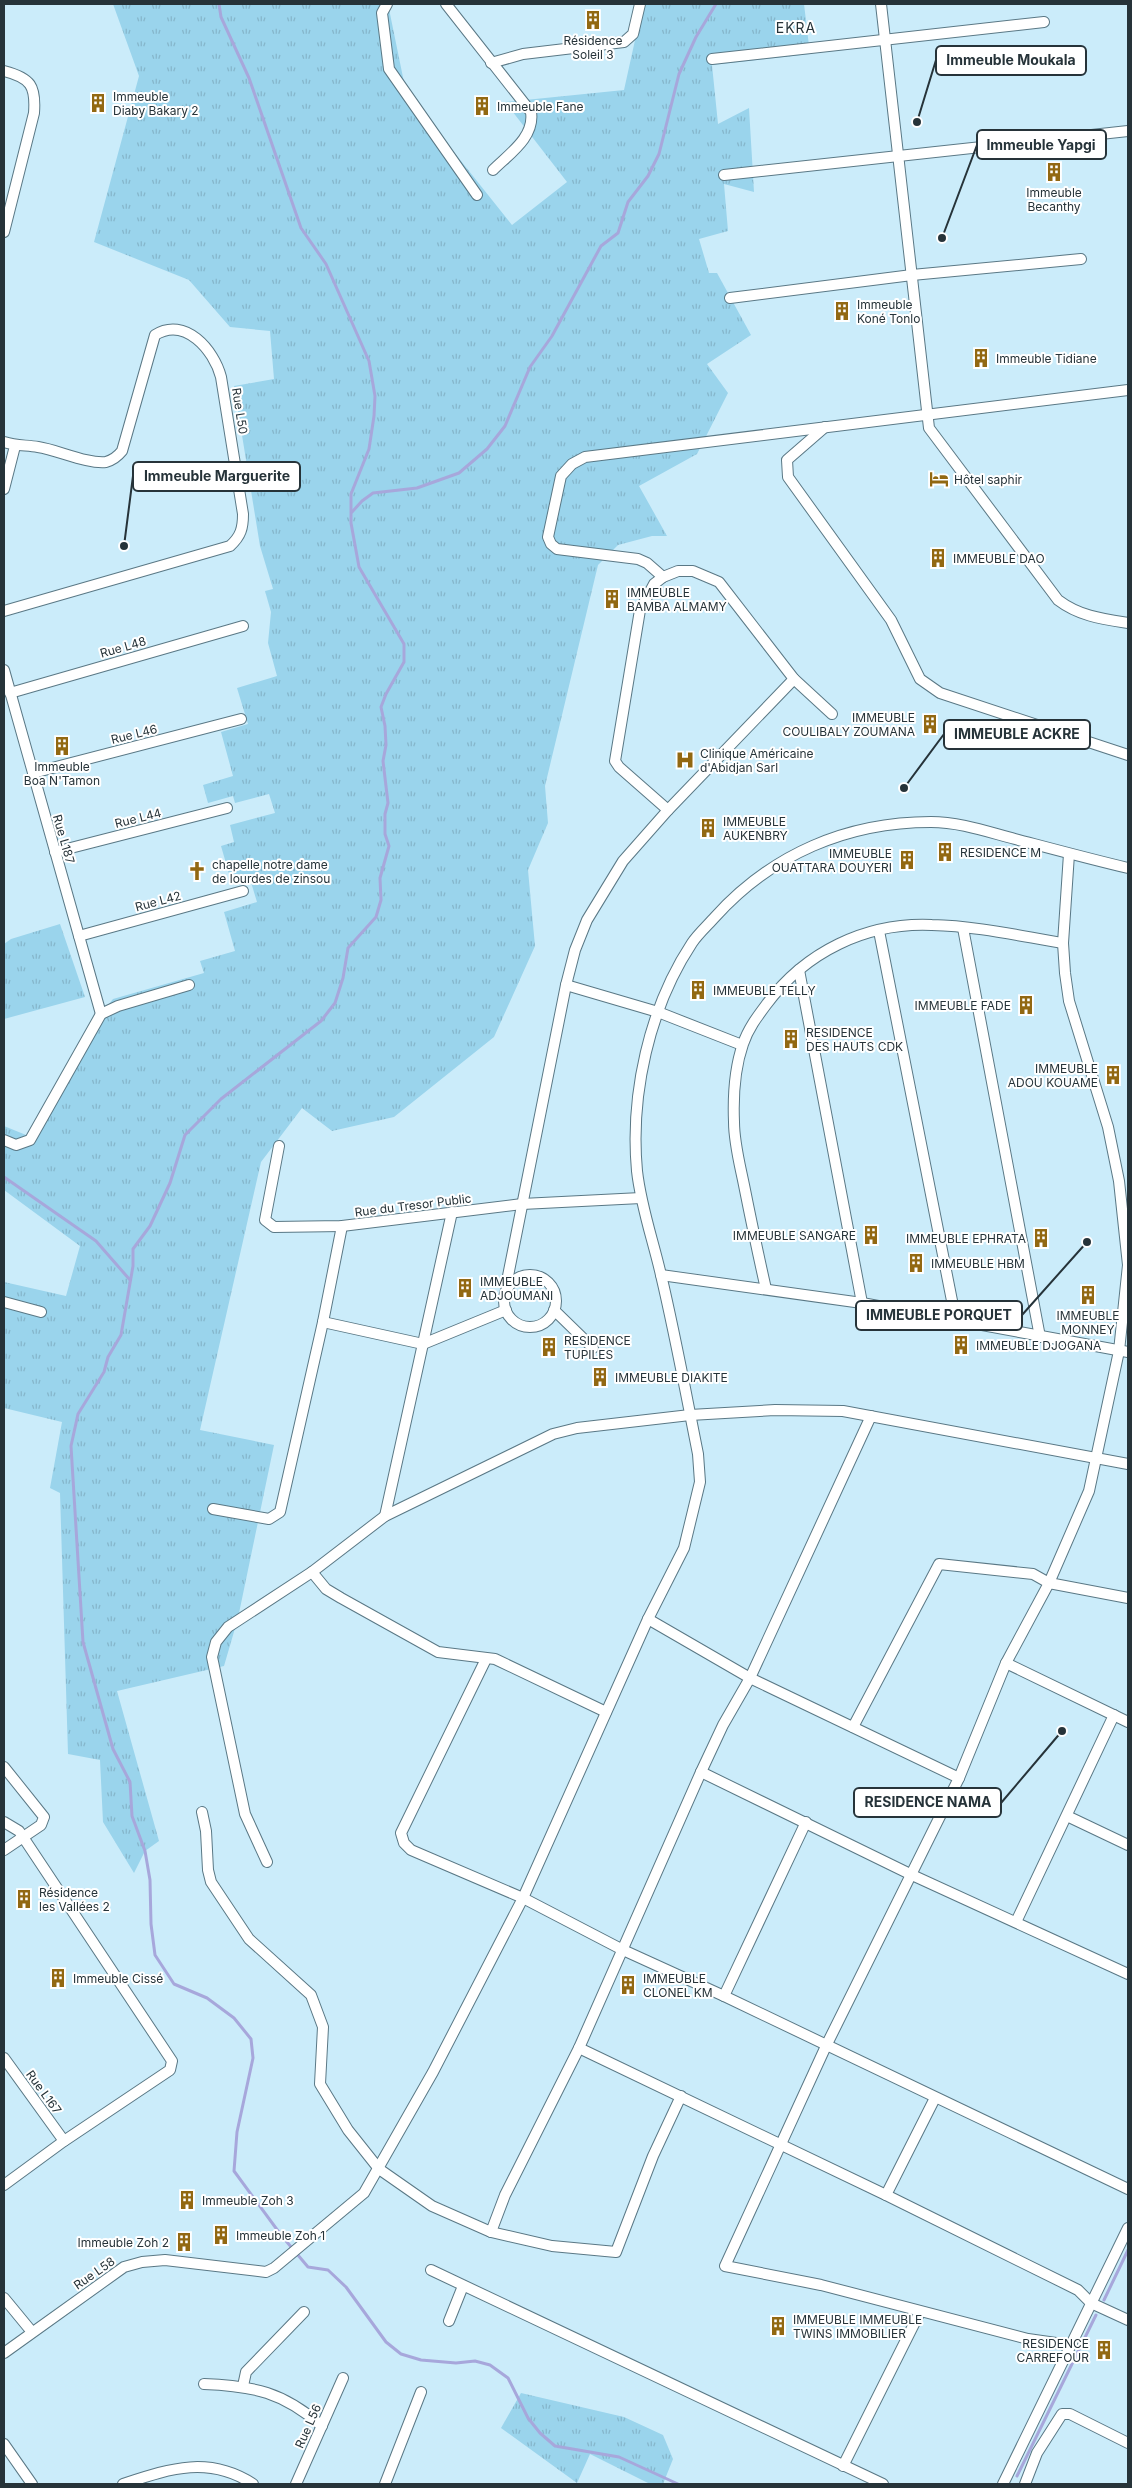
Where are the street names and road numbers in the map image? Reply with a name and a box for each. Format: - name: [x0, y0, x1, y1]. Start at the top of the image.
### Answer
- street label: Rue L50: [229, 387, 251, 435]
- street label: Rue L48: [98, 633, 148, 661]
- street label: Rue L46: [109, 721, 159, 747]
- street label: Rue L44: [113, 805, 163, 831]
- street label: Rue L187: [50, 813, 78, 866]
- street label: Rue L42: [133, 888, 183, 914]
- street label: Rue du Tresor Public: [354, 1190, 472, 1220]
- street label: Rue L167: [23, 2067, 65, 2117]
- street label: Rue L58: [71, 2253, 117, 2293]
- street label: Rue L56: [292, 2402, 324, 2450]

